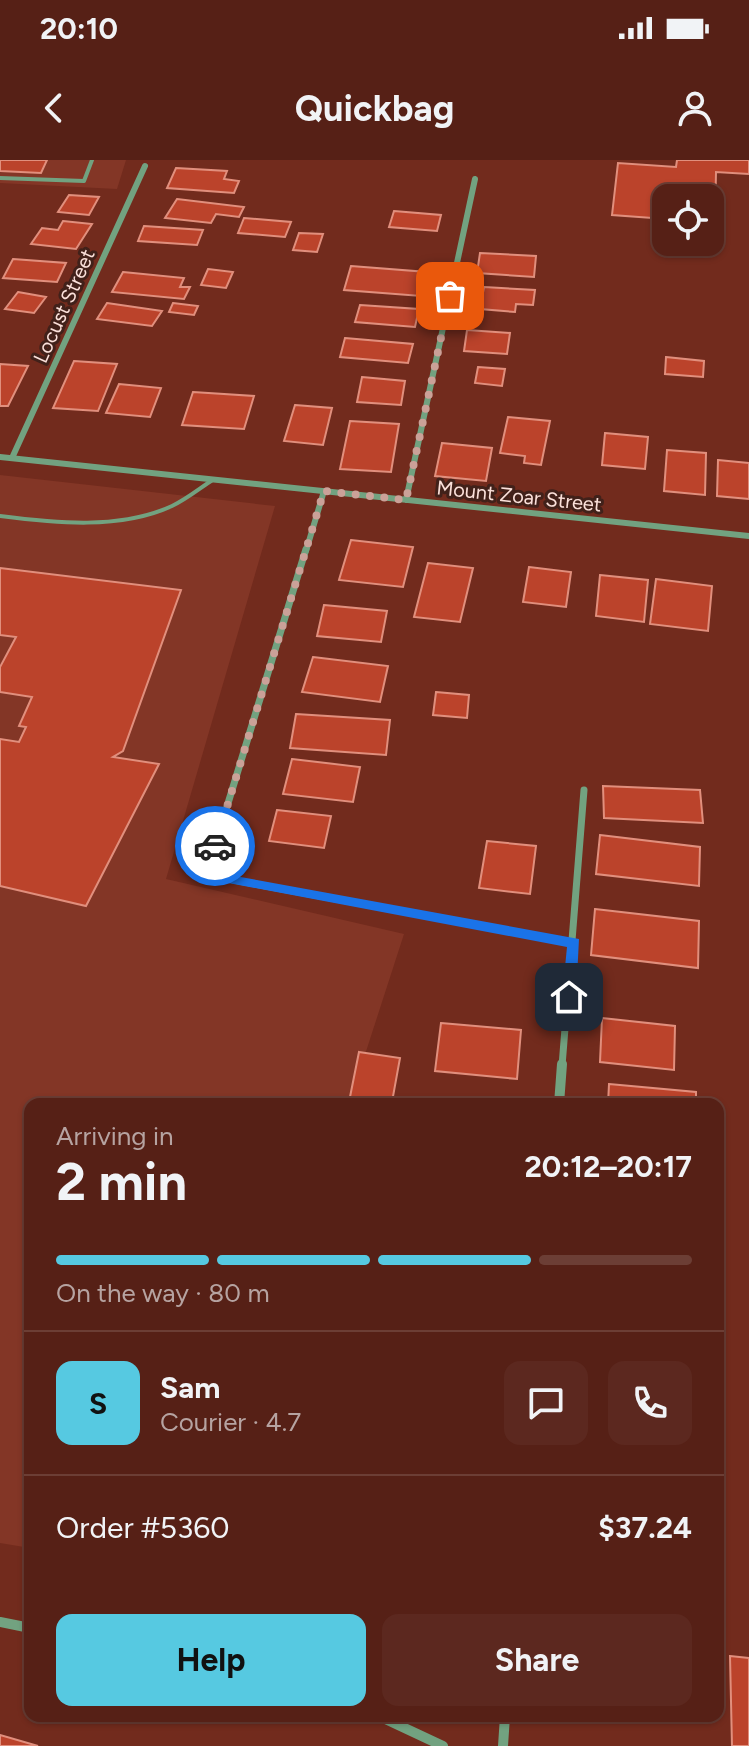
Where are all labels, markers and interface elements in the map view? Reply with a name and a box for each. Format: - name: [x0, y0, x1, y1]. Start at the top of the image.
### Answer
- text: 20:10: [40, 10, 118, 47]
- icon: back: [32, 86, 76, 130]
- icon: person: [673, 86, 717, 130]
- text: Quickbag: [295, 87, 454, 130]
- map controls: [652, 184, 724, 256]
- button: locate: [652, 184, 724, 256]
- street label: Locust Street: [28, 245, 100, 367]
- pin: [416, 262, 484, 330]
- icon: bag: [428, 274, 472, 318]
- street label: Mount Zoar Street: [435, 475, 603, 517]
- courier: [175, 806, 255, 886]
- icon: car: [193, 824, 237, 868]
- pin: [535, 963, 603, 1031]
- icon: home: [547, 975, 591, 1019]
- text: Arriving in: [56, 1120, 174, 1152]
- text: 20:12–20:17: [524, 1148, 692, 1185]
- text: 2 min: [56, 1151, 187, 1213]
- text: On the way · 80 m: [56, 1277, 270, 1309]
- button: chat: [504, 1361, 588, 1445]
- button: phone: [608, 1361, 692, 1445]
- text: Sam: [160, 1369, 220, 1406]
- text: S: [89, 1385, 107, 1422]
- text: Courier · 4.7: [160, 1406, 301, 1438]
- text: Order #5360: [56, 1509, 230, 1546]
- text: $37.24: [598, 1509, 692, 1546]
- button: Help: [56, 1614, 366, 1706]
- button: Share: [382, 1614, 692, 1706]

